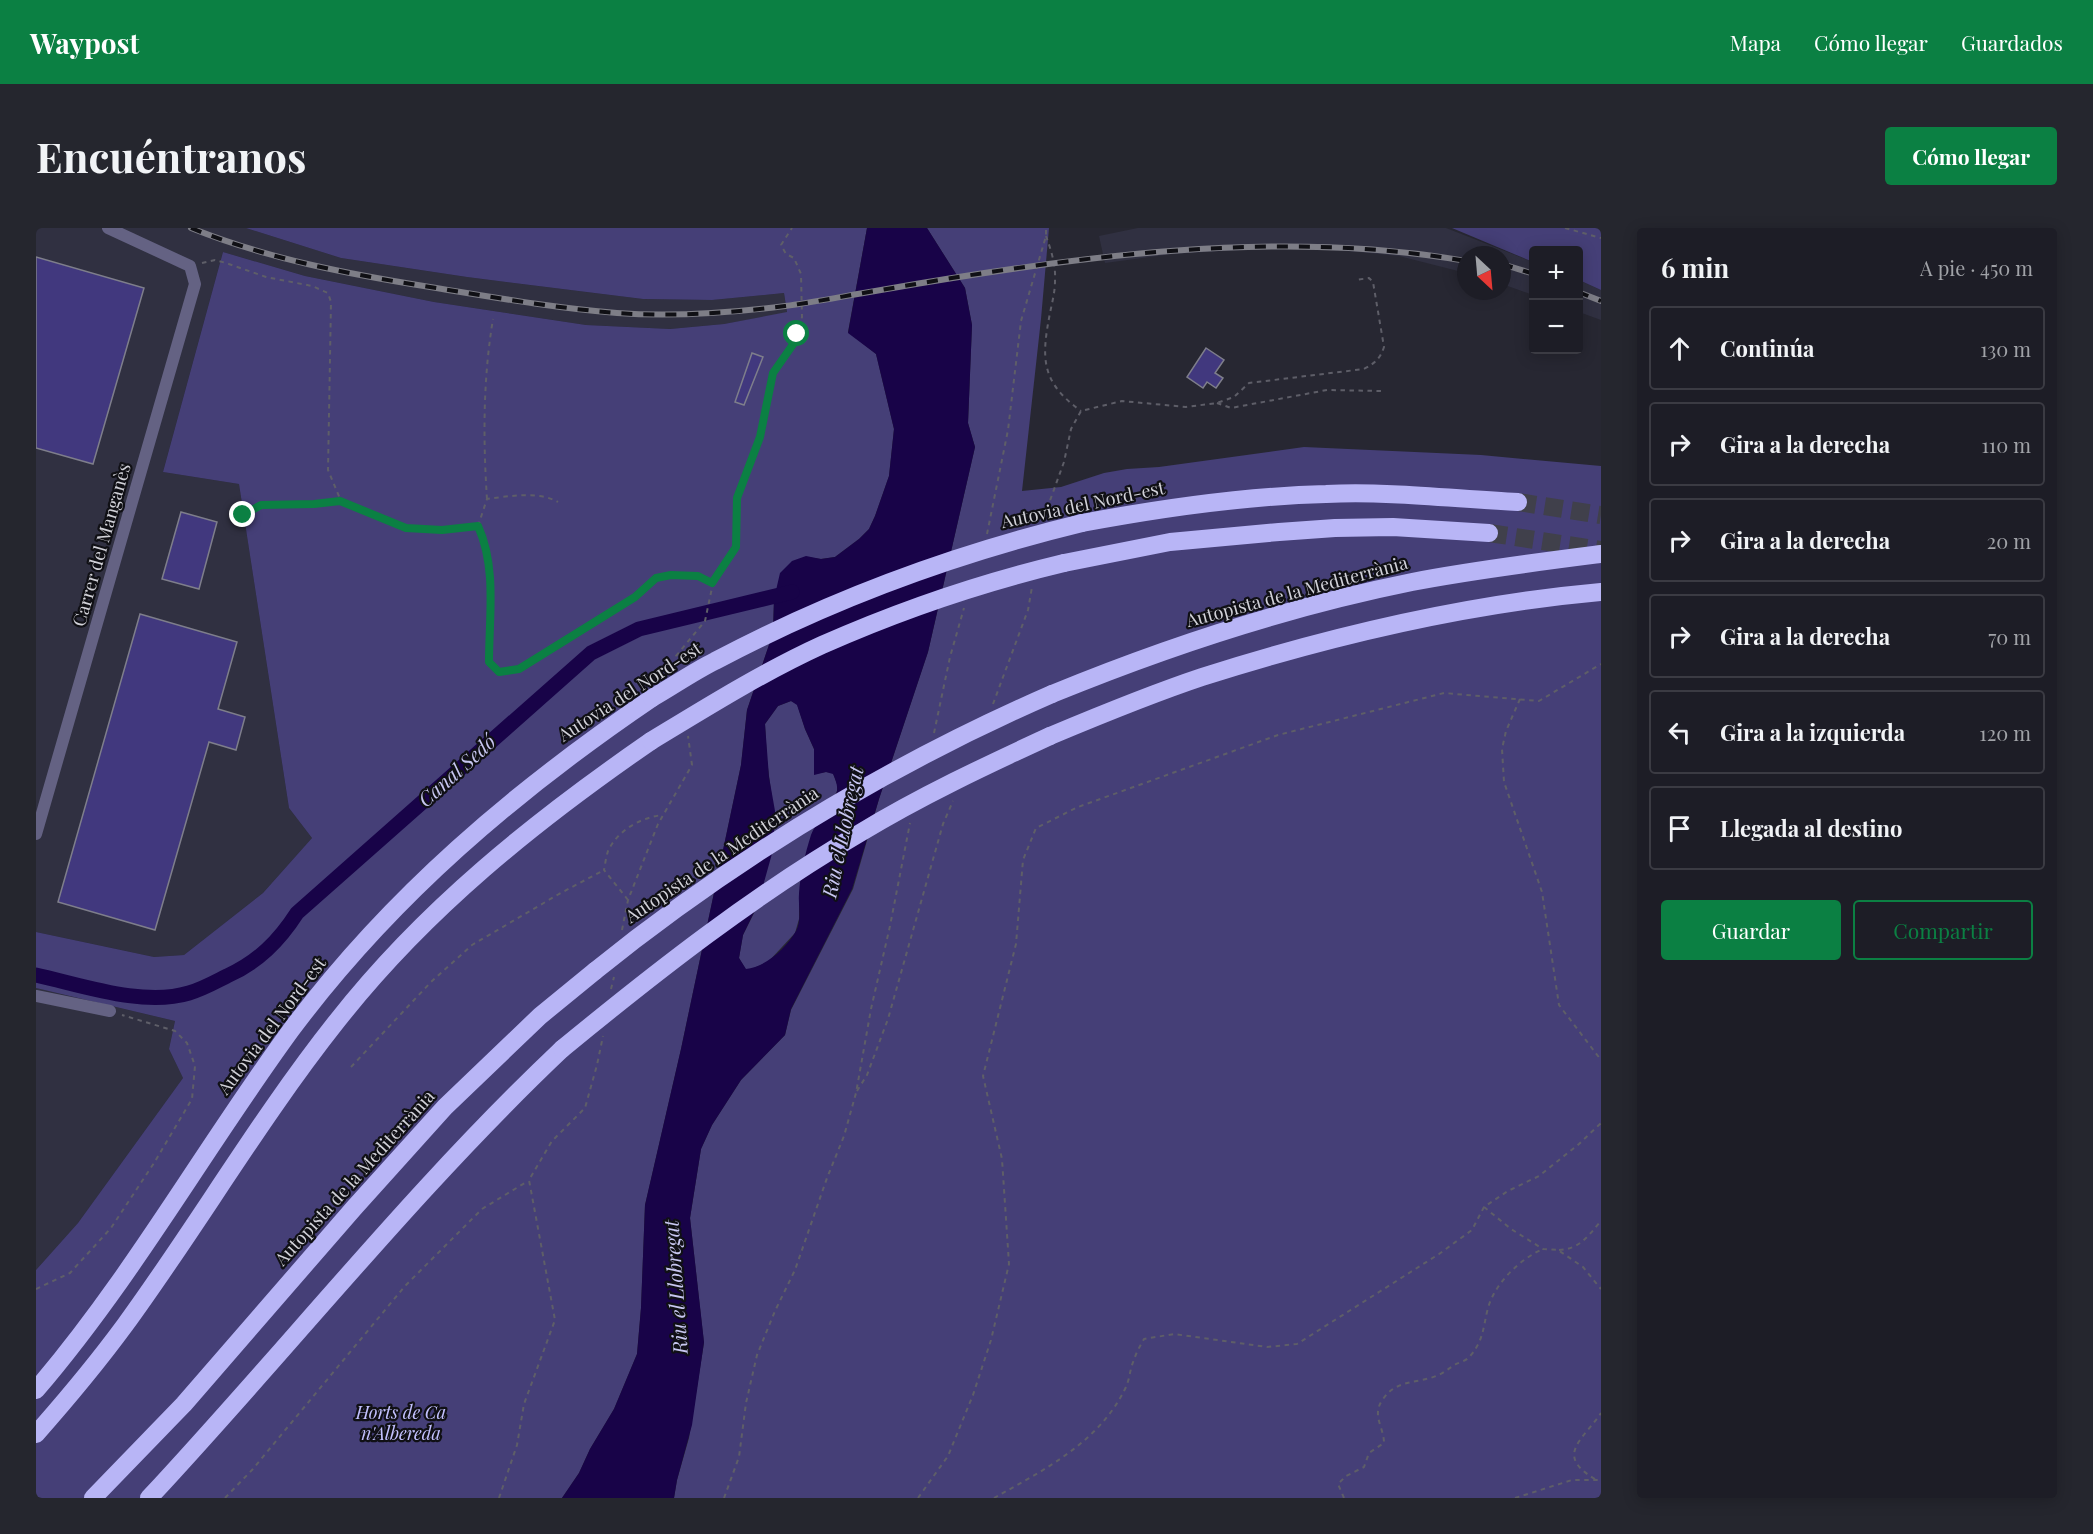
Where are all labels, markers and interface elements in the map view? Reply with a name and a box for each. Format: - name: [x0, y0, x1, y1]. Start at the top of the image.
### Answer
- text: Waypost: [30, 24, 139, 61]
- text: Mapa: [1730, 28, 1781, 56]
- text: Cómo llegar: [1814, 28, 1928, 56]
- text: Guardados: [1961, 28, 2063, 56]
- button: Cómo llegar: [1885, 127, 2057, 185]
- text: Encuéntranos: [36, 128, 306, 184]
- north arrow: [1457, 246, 1511, 300]
- map controls: [1529, 246, 1583, 354]
- button: +: [1529, 246, 1583, 300]
- text: 6 min: [1661, 250, 1729, 285]
- text: A pie · 450 m: [1920, 254, 2033, 281]
- button: −: [1529, 300, 1583, 354]
- route start: [783, 320, 809, 346]
- icon: ahead: [1663, 332, 1696, 365]
- text: Continúa: [1720, 333, 1814, 363]
- text: 130 m: [1980, 335, 2031, 362]
- icon: right: [1663, 428, 1696, 461]
- text: Gira a la derecha: [1720, 429, 1890, 459]
- text: 110 m: [1981, 431, 2031, 458]
- street label: Carrer del Manganès: [66, 460, 136, 629]
- street label: Autovia del Nord-est: [998, 475, 1167, 533]
- route end: [229, 501, 255, 527]
- icon: right: [1663, 524, 1696, 557]
- text: Gira a la derecha: [1720, 525, 1890, 555]
- text: 20 m: [1987, 527, 2031, 554]
- street label: Autopista de la Mediterrània: [1182, 550, 1410, 632]
- icon: right: [1663, 620, 1696, 653]
- text: Gira a la derecha: [1720, 621, 1890, 651]
- text: 70 m: [1988, 623, 2031, 650]
- street label: Autovia del Nord-est: [552, 635, 706, 747]
- icon: left: [1663, 716, 1696, 749]
- text: Gira a la izquierda: [1720, 717, 1905, 747]
- text: 120 m: [1979, 719, 2031, 746]
- water label: Canal Sedó: [411, 727, 502, 812]
- water label: Riu el Llobregat: [814, 762, 869, 901]
- street label: Autopista de la Mediterrània: [619, 780, 823, 929]
- icon: arrive: [1663, 812, 1696, 845]
- text: Llegada al destino: [1720, 813, 1902, 843]
- button: Guardar: [1661, 900, 1841, 960]
- button: Compartir: [1853, 900, 2033, 960]
- street label: Autovia del Nord-est: [211, 951, 331, 1100]
- street label: Autopista de la Mediterrània: [268, 1084, 440, 1271]
- water label: Riu el Llobregat: [656, 1218, 693, 1356]
- park label: Horts de Ca n'Albereda: [355, 1400, 446, 1445]

